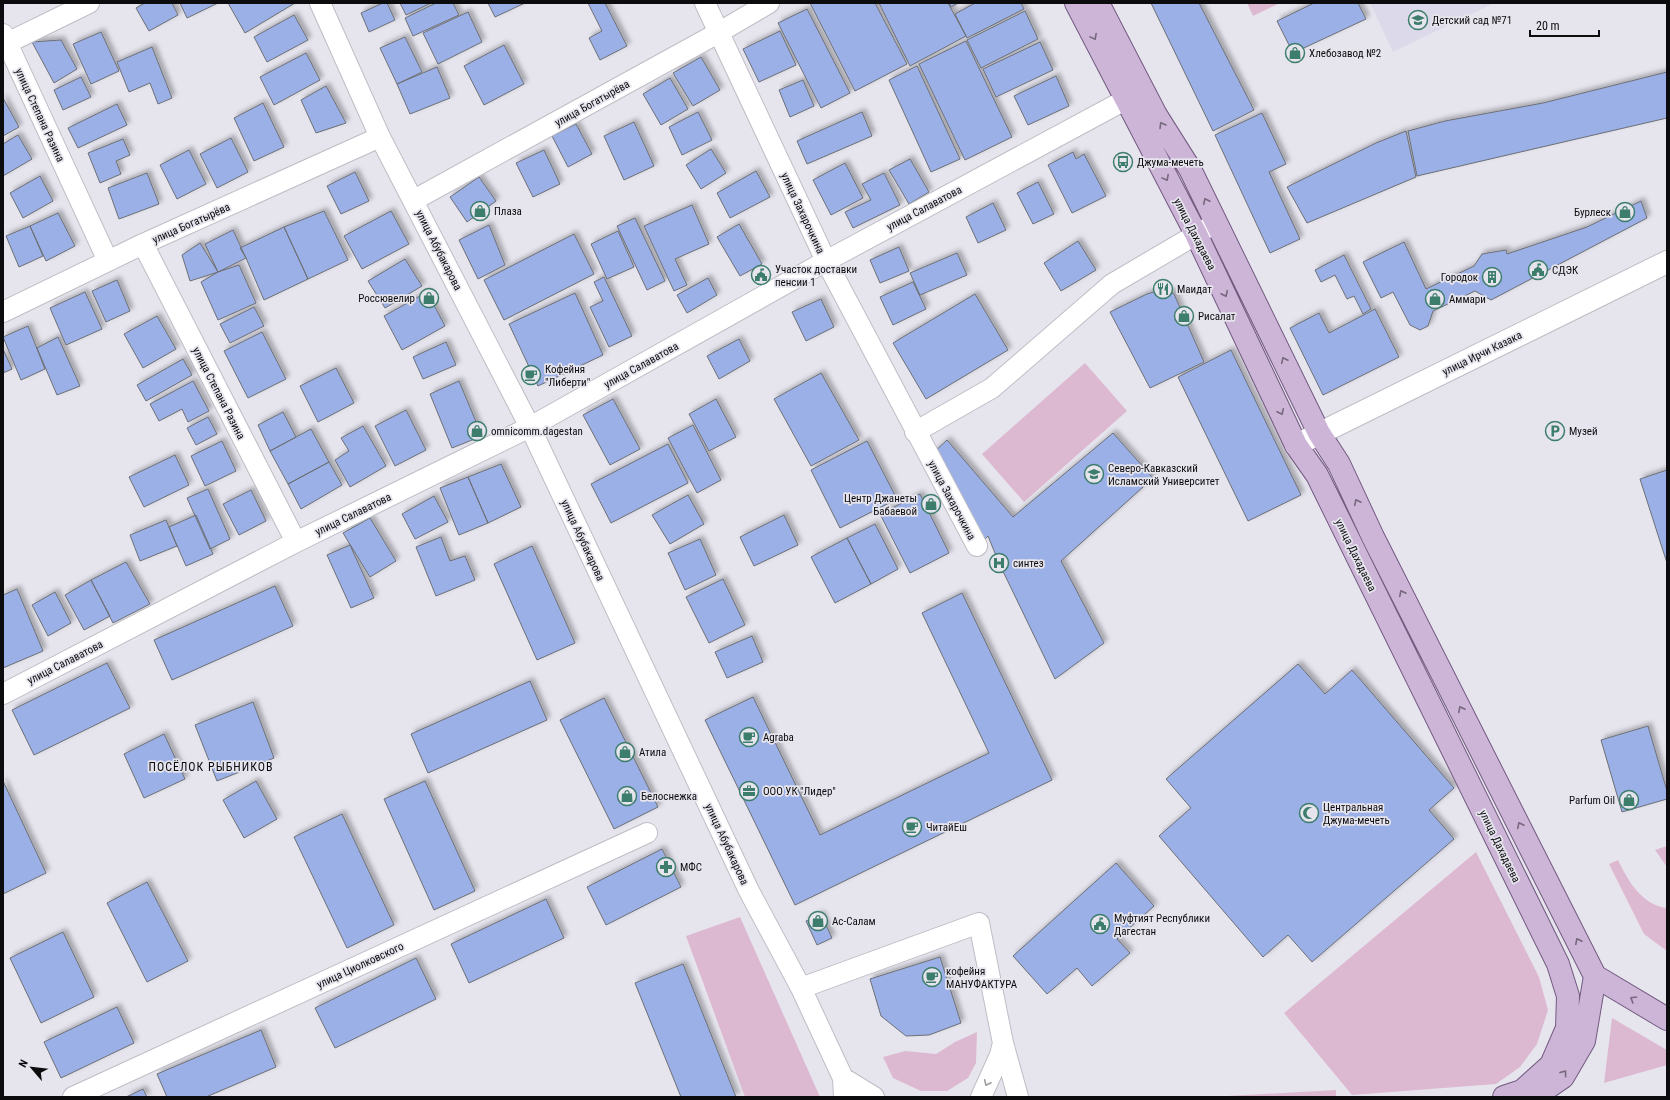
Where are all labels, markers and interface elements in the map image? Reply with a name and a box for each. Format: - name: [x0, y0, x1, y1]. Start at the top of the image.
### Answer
- school or university icon: Детский сад №71: [1407, 9, 1429, 31]
- scale bar: [1530, 12, 1599, 38]
- place label: Детский сад №71: [1432, 14, 1512, 27]
- text: 20 m: [1536, 19, 1560, 33]
- one-way arrow: [1090, 33, 1097, 41]
- shop icon: Хлебозавод №2: [1284, 42, 1306, 64]
- place label: Хлебозавод №2: [1309, 47, 1381, 60]
- street label: улица Степана Разина: [12, 66, 67, 164]
- street label: улица Богатырёва: [553, 78, 632, 129]
- one-way arrow: [1159, 122, 1166, 129]
- bus stop icon: Джума-мечеть: [1112, 151, 1134, 173]
- place label: Джума-мечеть: [1137, 156, 1204, 169]
- street label: улица Захарочкина: [778, 171, 827, 256]
- one-way arrow: [1162, 174, 1169, 181]
- street label: улица Салаватова: [885, 183, 964, 234]
- street label: улица Дахадаева: [1171, 196, 1218, 272]
- one-way arrow: [1203, 198, 1211, 206]
- shop icon: Плаза: [469, 200, 491, 222]
- street label: улица Богатырёва: [150, 201, 232, 246]
- shop icon: Бурлеск: [1614, 201, 1636, 223]
- place label: Плаза: [494, 205, 522, 218]
- place label: Бурлеск: [1574, 206, 1612, 219]
- street label: улица Абубакарова: [413, 208, 464, 293]
- public building icon: СДЭК: [1527, 259, 1549, 281]
- place label: Участок доставки пенсии 1: [775, 263, 857, 289]
- public building icon: Участок доставки пенсии 1: [750, 264, 772, 286]
- place label: СДЭК: [1552, 264, 1579, 277]
- building icon: Городок: [1481, 266, 1503, 288]
- place label: Городок: [1441, 271, 1479, 284]
- restaurant icon: Маидат: [1152, 278, 1174, 300]
- place label: Маидат: [1177, 283, 1212, 296]
- shop icon: Россювелир: [418, 287, 440, 309]
- shop icon: Аммари: [1424, 288, 1446, 310]
- one-way arrow: [1220, 290, 1228, 297]
- place label: Россювелир: [358, 292, 415, 305]
- place label: Аммари: [1449, 293, 1486, 306]
- shop icon: Рисалат: [1173, 305, 1195, 327]
- place label: Рисалат: [1198, 310, 1236, 323]
- street label: улица Ирчи Казака: [1440, 329, 1524, 378]
- street label: улица Салаватова: [602, 340, 681, 391]
- street label: улица Степана Разина: [190, 345, 247, 442]
- one-way arrow: [1281, 357, 1289, 364]
- place label: Кофейня "Либерти": [545, 363, 590, 389]
- cafe icon: Кофейня "Либерти": [520, 364, 542, 386]
- one-way arrow: [1276, 407, 1284, 415]
- shop icon: omnicomm.dagestan: [466, 420, 488, 442]
- parking icon: Музей: [1544, 420, 1566, 442]
- place label: omnicomm.dagestan: [491, 425, 583, 438]
- place label: Музей: [1569, 425, 1598, 438]
- street label: улица Захарочкина: [925, 458, 978, 542]
- place label: Северо-Кавказский Исламский Университет: [1108, 462, 1220, 488]
- school or university icon: Северо-Кавказский Исламский Университет: [1083, 463, 1105, 485]
- street label: улица Салаватова: [313, 490, 393, 538]
- place label: Центр Джанеты Бабаевой: [844, 492, 917, 518]
- shop icon: Центр Джанеты Бабаевой: [920, 493, 942, 515]
- street label: улица Абубакарова: [558, 497, 607, 583]
- one-way arrow: [1354, 499, 1362, 506]
- street label: улица Дахадаева: [1332, 517, 1379, 594]
- hospital icon: синтез: [988, 552, 1010, 574]
- place label: синтез: [1013, 557, 1044, 570]
- one-way arrow: [1399, 590, 1407, 597]
- street label: улица Салаватова: [25, 638, 105, 687]
- one-way arrow: [1458, 706, 1465, 713]
- cafe icon: Agraba: [738, 726, 760, 748]
- place label: Agraba: [763, 731, 794, 744]
- shop icon: Атила: [614, 741, 636, 763]
- place label: Атила: [639, 746, 666, 759]
- district label: ПОСЁЛОК РЫБНИКОВ: [148, 759, 274, 774]
- office icon: ООО УК "Лидер": [738, 780, 760, 802]
- shop icon: Белоснежка: [616, 785, 638, 807]
- place label: ООО УК "Лидер": [763, 785, 836, 798]
- shop icon: Parfum Oil: [1618, 789, 1640, 811]
- place label: Белоснежка: [641, 790, 697, 803]
- place label: Parfum Oil: [1569, 794, 1615, 807]
- street label: улица Абубакарова: [702, 801, 751, 887]
- place label: Центральная Джума-мечеть: [1323, 801, 1390, 827]
- mosque icon: Центральная Джума-мечеть: [1298, 802, 1320, 824]
- street label: улица Дахадаева: [1476, 808, 1523, 885]
- cafe icon: ЧитайЕш: [901, 816, 923, 838]
- place label: ЧитайЕш: [926, 821, 967, 834]
- one-way arrow: [1517, 821, 1524, 829]
- pharmacy icon: МФС: [655, 856, 677, 878]
- place label: МФС: [680, 861, 702, 874]
- shop icon: Ас-Салам: [807, 910, 829, 932]
- place label: Муфтият Республики Дагестан: [1114, 912, 1210, 938]
- public building icon: Муфтият Республики Дагестан: [1089, 913, 1111, 935]
- place label: Ас-Салам: [832, 915, 876, 928]
- one-way arrow: [1576, 937, 1583, 945]
- street label: улица Циолковского: [315, 939, 406, 991]
- place label: кофейня МАНУФАКТУРА: [946, 965, 1018, 991]
- cafe icon: кофейня МАНУФАКТУРА: [921, 966, 943, 988]
- one-way arrow: [1631, 996, 1638, 1004]
- north arrow: [12, 1048, 52, 1088]
- text: N: [16, 1057, 31, 1070]
- one-way arrow: [1559, 1071, 1566, 1078]
- one-way arrow: [984, 1079, 992, 1086]

